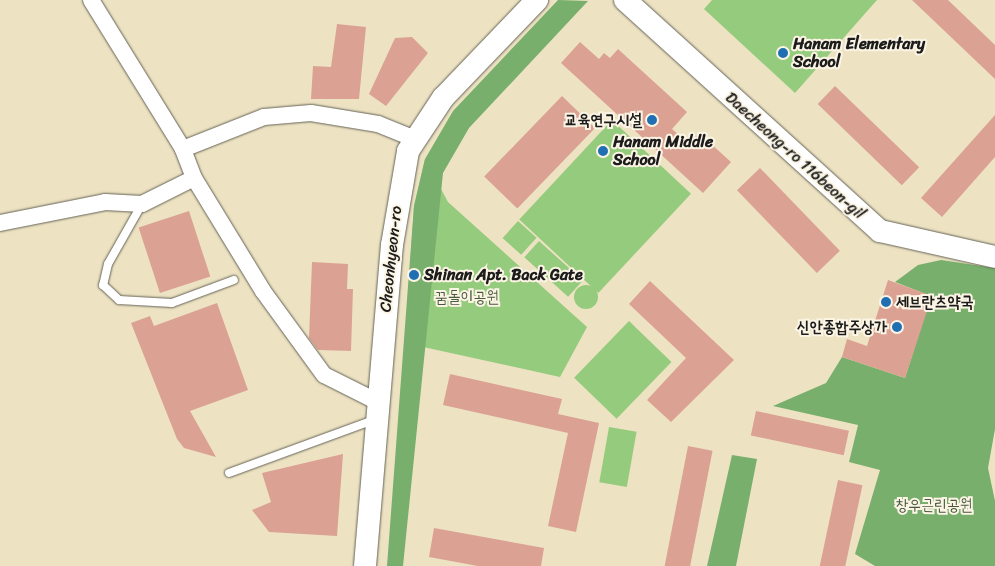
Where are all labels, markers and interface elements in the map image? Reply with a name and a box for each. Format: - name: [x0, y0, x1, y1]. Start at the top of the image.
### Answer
- place label: Hanam Elementary School: [793, 34, 926, 72]
- marker: Hanam Elementary School: [777, 47, 789, 59]
- street label: Daecheong-ro 116beon-gil: [721, 88, 869, 224]
- place label: 교육연구시설: [565, 110, 642, 130]
- marker: 교육연구시설: [646, 114, 658, 126]
- place label: Hanam Middle School: [613, 132, 713, 170]
- marker: Hanam Middle School: [597, 145, 609, 157]
- street label: Cheonhyeon-ro: [376, 205, 406, 313]
- place label: Shinan Apt. Back Gate: [424, 265, 583, 285]
- marker: Shinan Apt. Back Gate: [408, 269, 420, 281]
- park label: 꿈돌이공원: [435, 287, 499, 307]
- place label: 세브란츠약국: [896, 292, 973, 312]
- marker: 세브란츠약국: [880, 296, 892, 308]
- place label: 신안종합주상가: [797, 317, 887, 337]
- marker: 신안종합주상가: [891, 321, 903, 333]
- park label: 창우근린공원: [895, 495, 973, 515]

